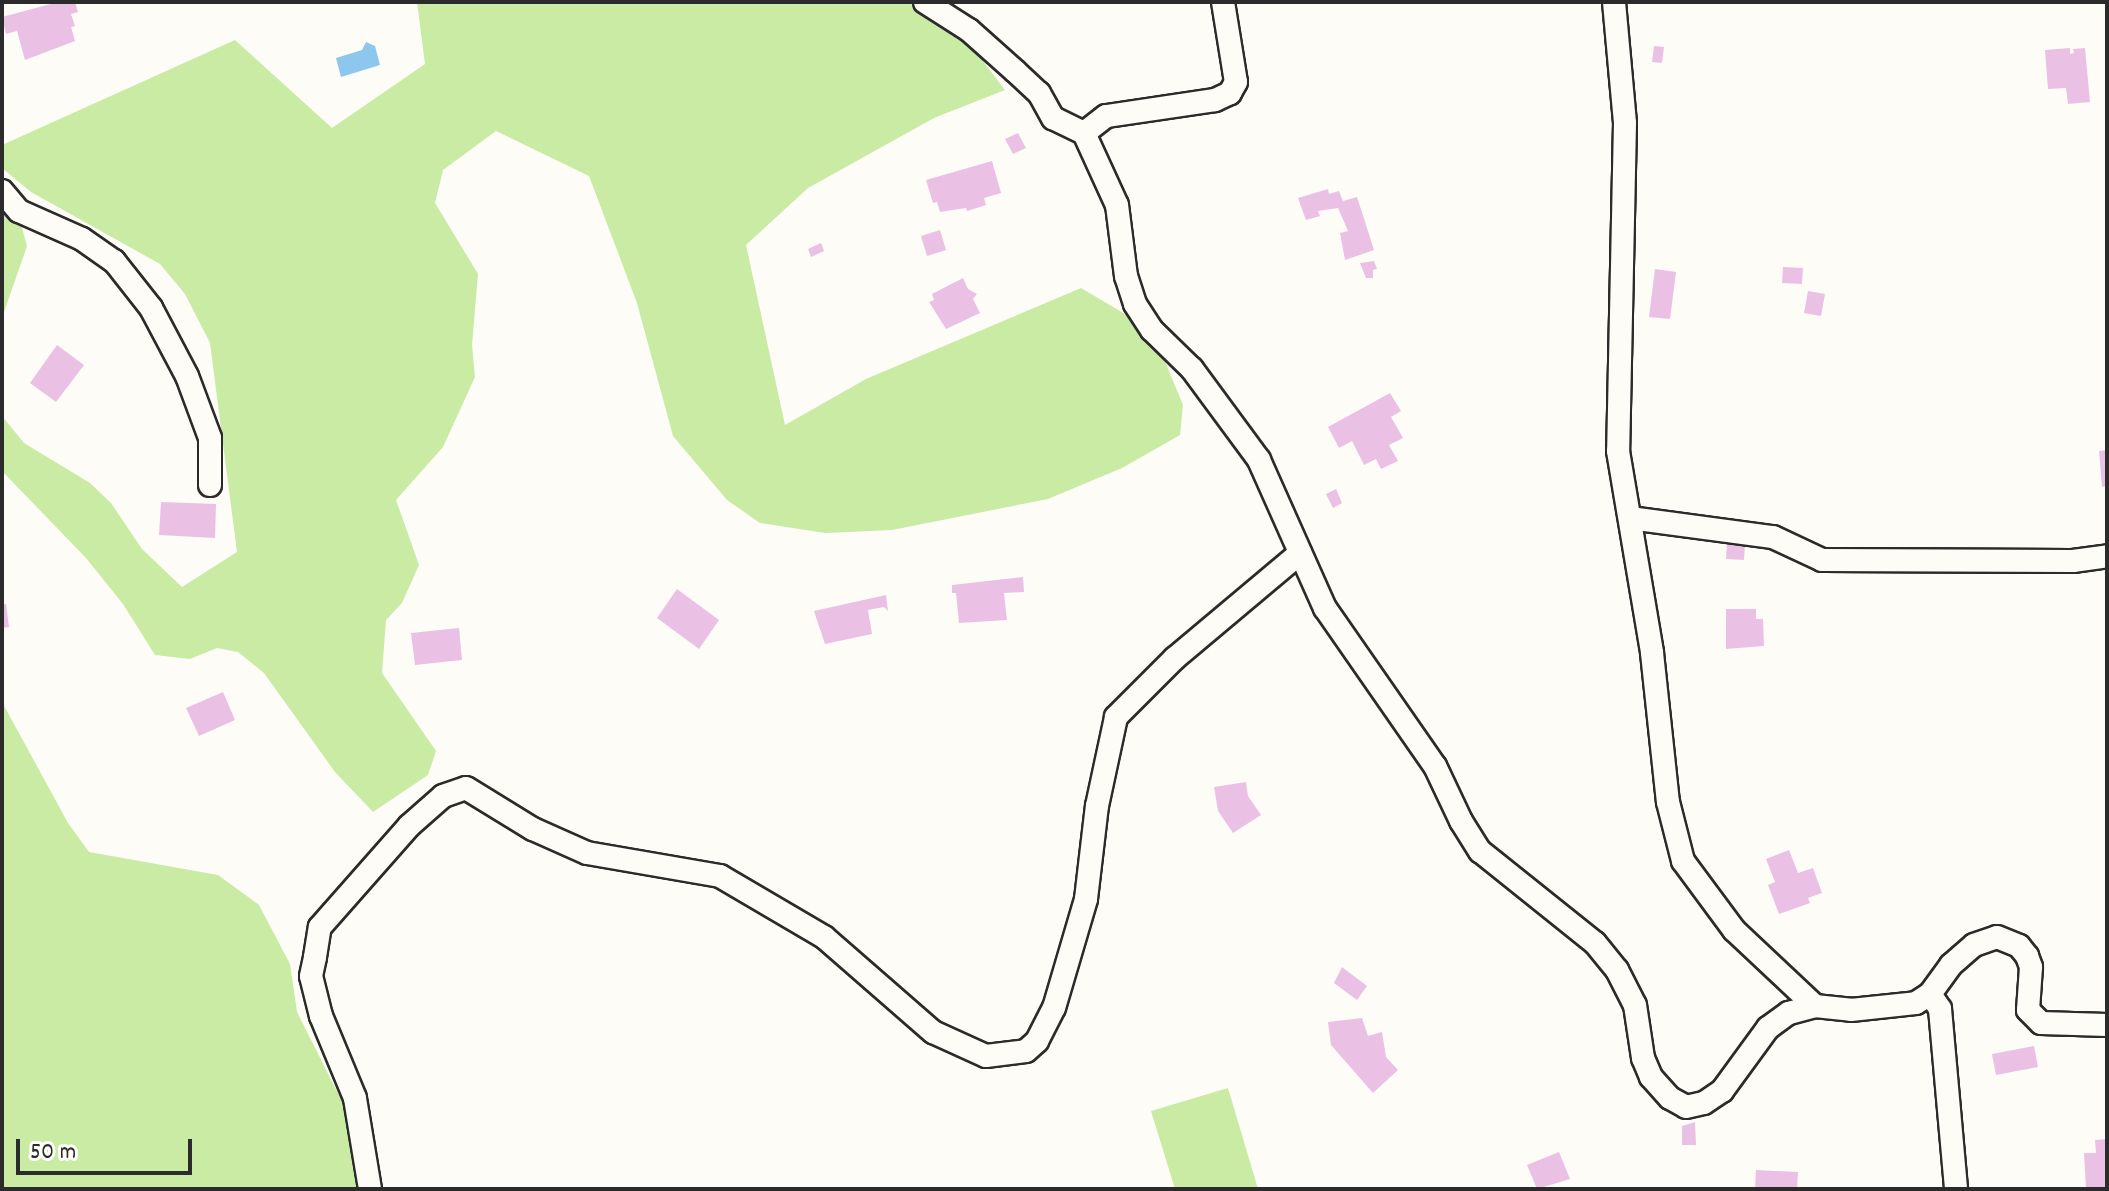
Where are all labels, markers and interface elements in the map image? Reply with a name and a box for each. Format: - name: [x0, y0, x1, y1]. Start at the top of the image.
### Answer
- scale bar: [20, 1123, 196, 1173]
- text: 50 m: [30, 1136, 76, 1170]

